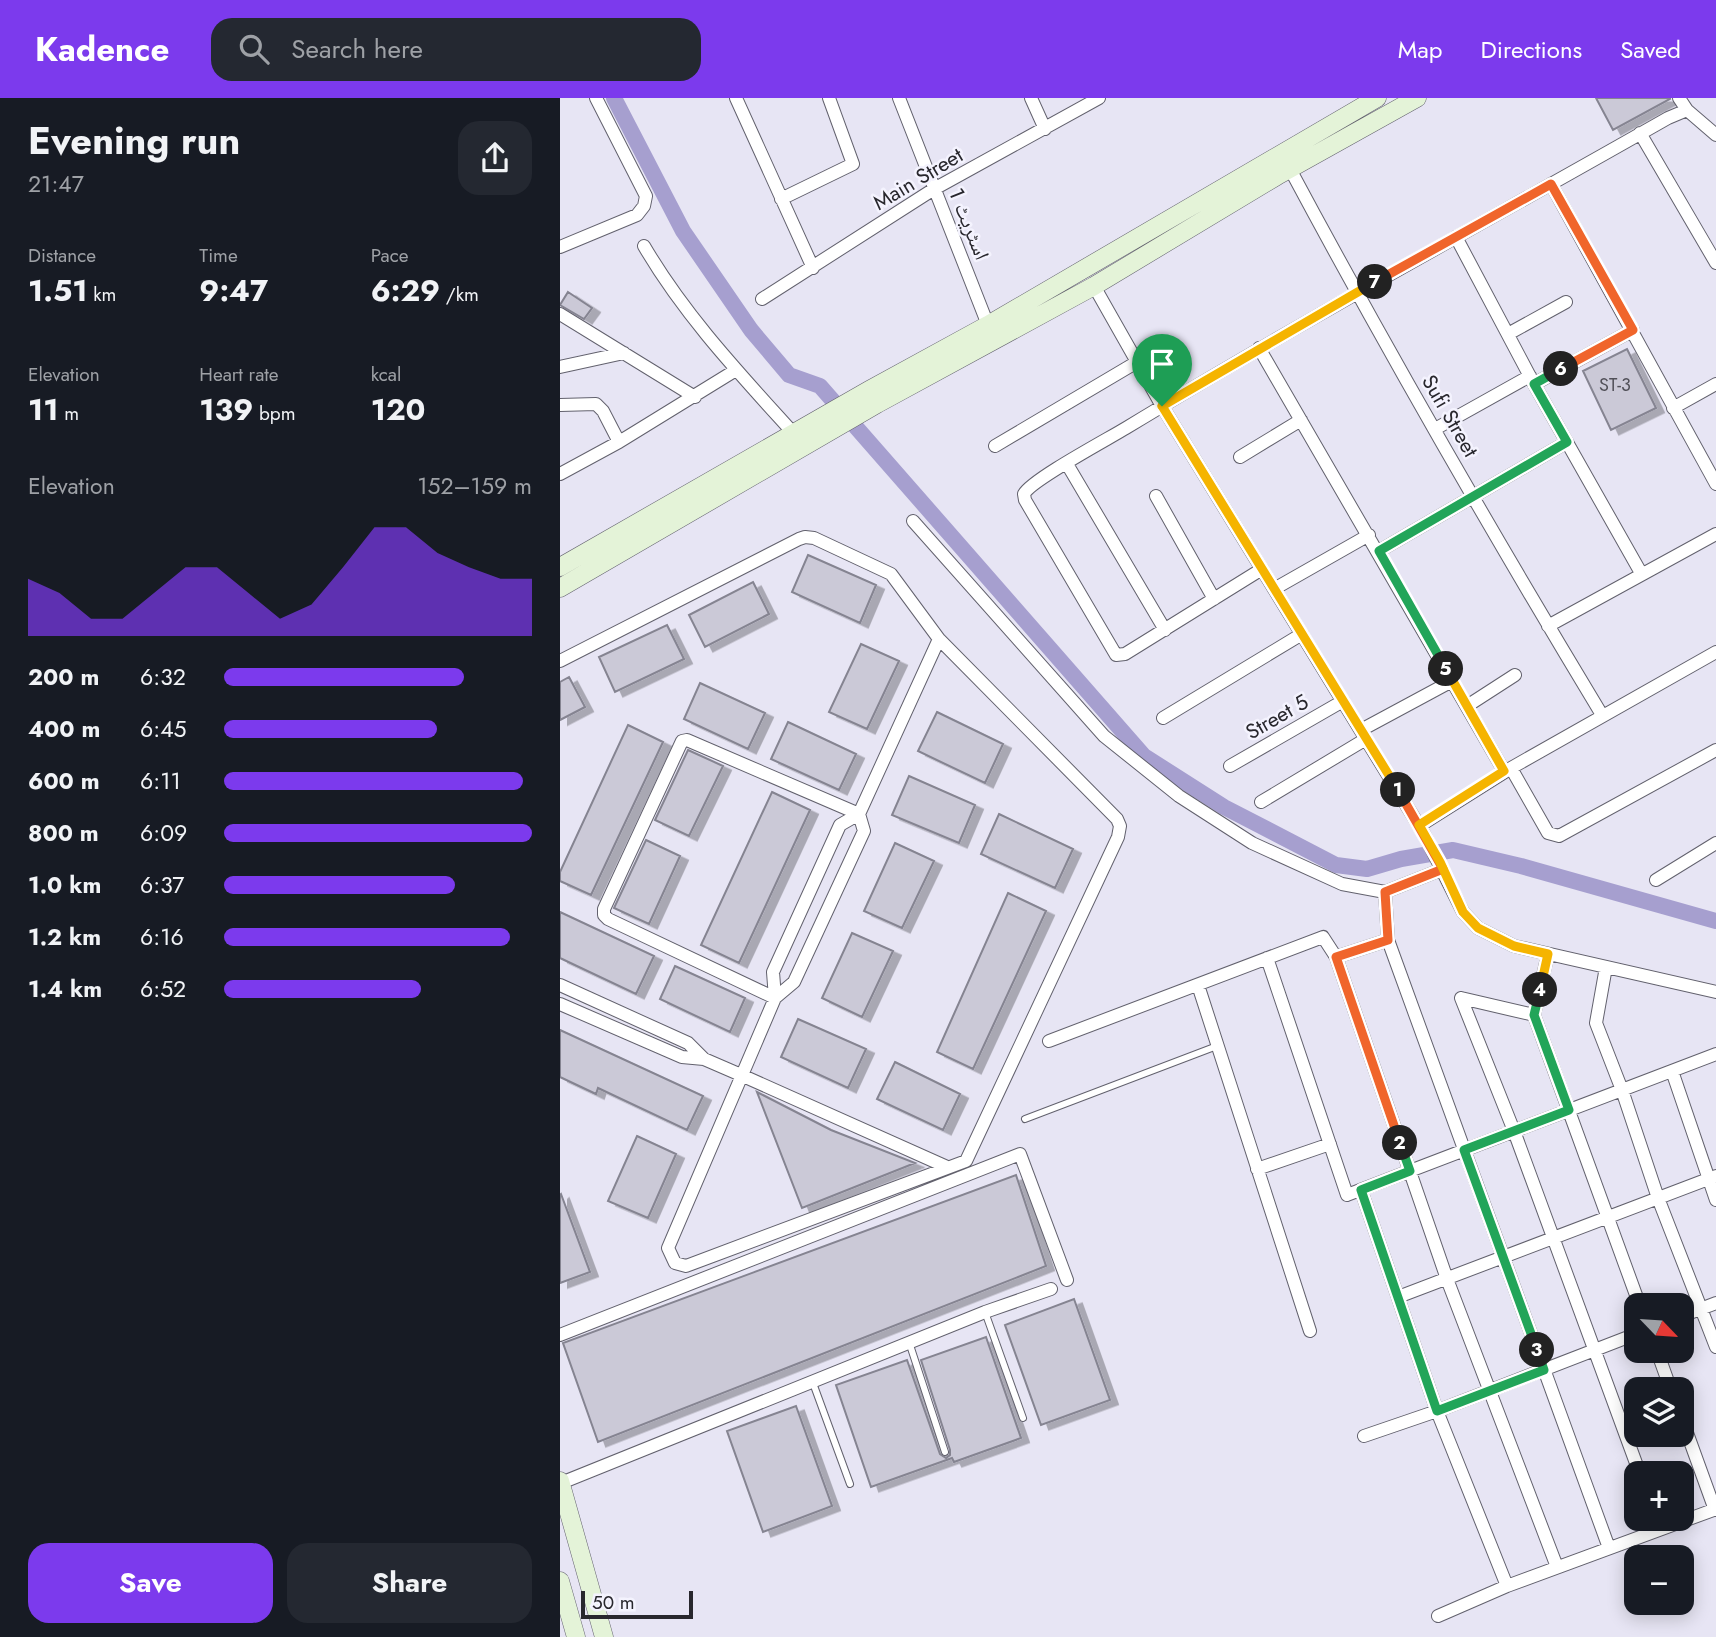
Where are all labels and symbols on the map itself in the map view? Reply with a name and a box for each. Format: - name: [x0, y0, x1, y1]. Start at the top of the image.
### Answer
- street label: Main Street: [867, 140, 969, 218]
- street label: اسٹریٹ 1: [941, 184, 997, 264]
- pin: 7: [1358, 264, 1392, 300]
- pin: [1132, 334, 1192, 406]
- pin: 6: [1544, 352, 1578, 386]
- street label: Sufi Street: [1414, 369, 1486, 463]
- house number: ST-3: [1599, 372, 1631, 398]
- pin: 5: [1428, 652, 1463, 686]
- street label: Street 5: [1240, 687, 1314, 747]
- pin: 1: [1380, 772, 1416, 808]
- pin: 4: [1522, 972, 1558, 1008]
- pin: 2: [1382, 1126, 1418, 1160]
- north arrow: [1624, 1293, 1694, 1363]
- pin: 3: [1520, 1332, 1555, 1368]
- scale bar: [581, 1588, 693, 1620]

